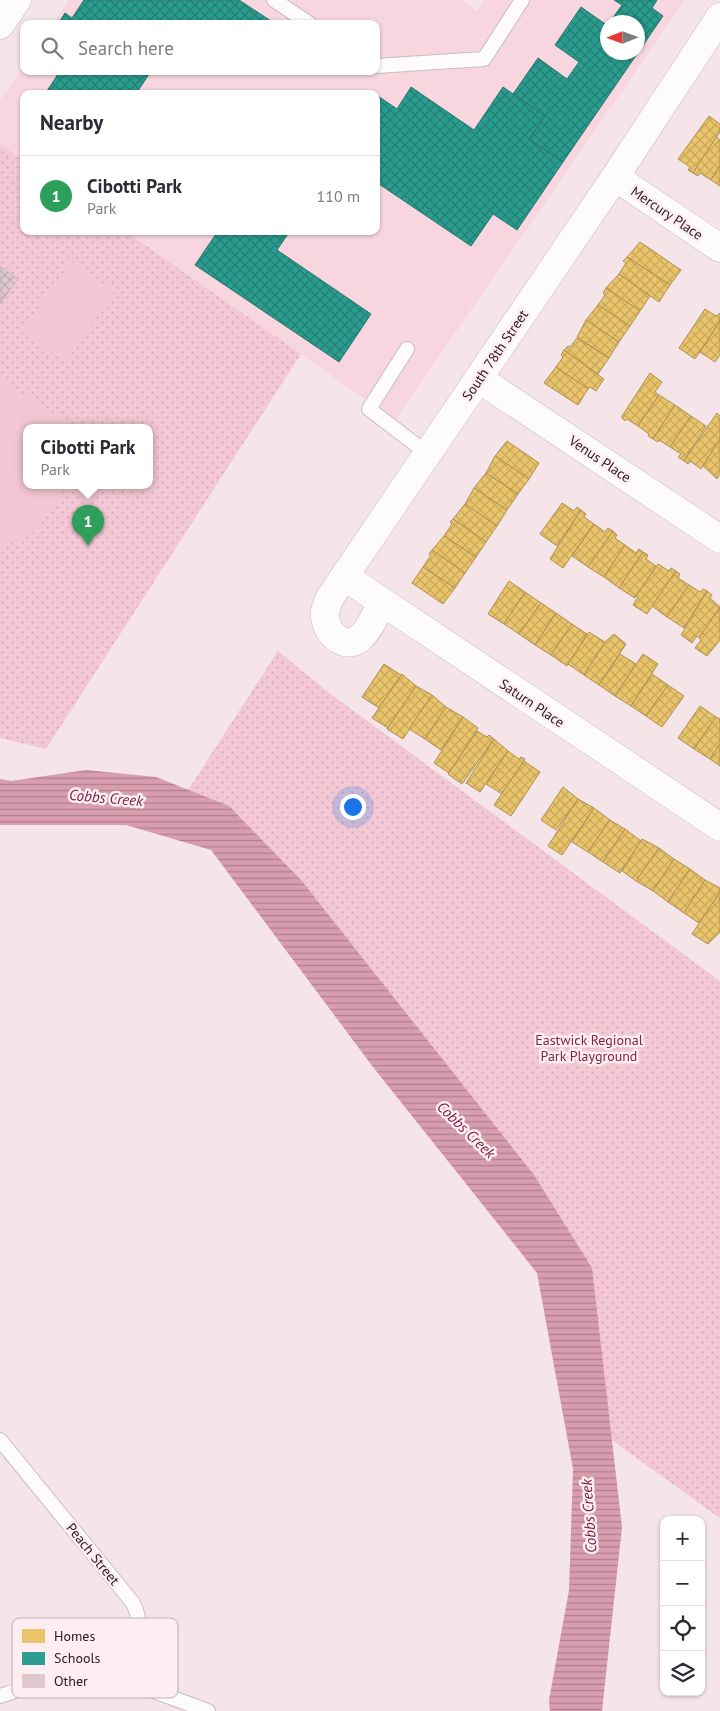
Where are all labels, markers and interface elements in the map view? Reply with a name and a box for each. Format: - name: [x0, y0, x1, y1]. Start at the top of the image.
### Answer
- north arrow: [600, 15, 645, 60]
- search box: [20, 20, 380, 75]
- icon: search: [38, 34, 66, 62]
- text: Search here: [78, 36, 174, 60]
- text: Nearby: [40, 109, 103, 136]
- text: Cibotti Park: [87, 174, 182, 198]
- street label: Mercury Place: [627, 182, 707, 244]
- text: 1: [51, 186, 61, 206]
- text: 110 m: [317, 186, 360, 206]
- text: Park: [87, 198, 116, 218]
- street label: South 78th Street: [458, 306, 532, 404]
- popup: [23, 424, 153, 489]
- street label: Venus Place: [565, 431, 634, 486]
- text: Cibotti Park: [41, 435, 135, 459]
- text: Park: [41, 459, 70, 479]
- pin: 1: [72, 505, 104, 546]
- street label: Saturn Place: [496, 675, 568, 731]
- water label: Cobbs Creek: [68, 785, 145, 810]
- your location: [340, 794, 366, 820]
- park label: Eastwick Regional Park Playground: [535, 1031, 643, 1065]
- water label: Cobbs Creek: [433, 1097, 500, 1163]
- water label: Cobbs Creek: [576, 1477, 601, 1554]
- map controls: [660, 1516, 705, 1696]
- button: +: [660, 1516, 705, 1561]
- street label: Peach Street: [62, 1519, 124, 1589]
- button: −: [660, 1561, 705, 1606]
- button: locate: [660, 1606, 705, 1651]
- legend: [12, 1618, 178, 1698]
- text: Homes: [54, 1627, 95, 1645]
- text: Schools: [54, 1649, 101, 1667]
- button: layers: [660, 1651, 705, 1696]
- text: Other: [54, 1672, 88, 1690]

